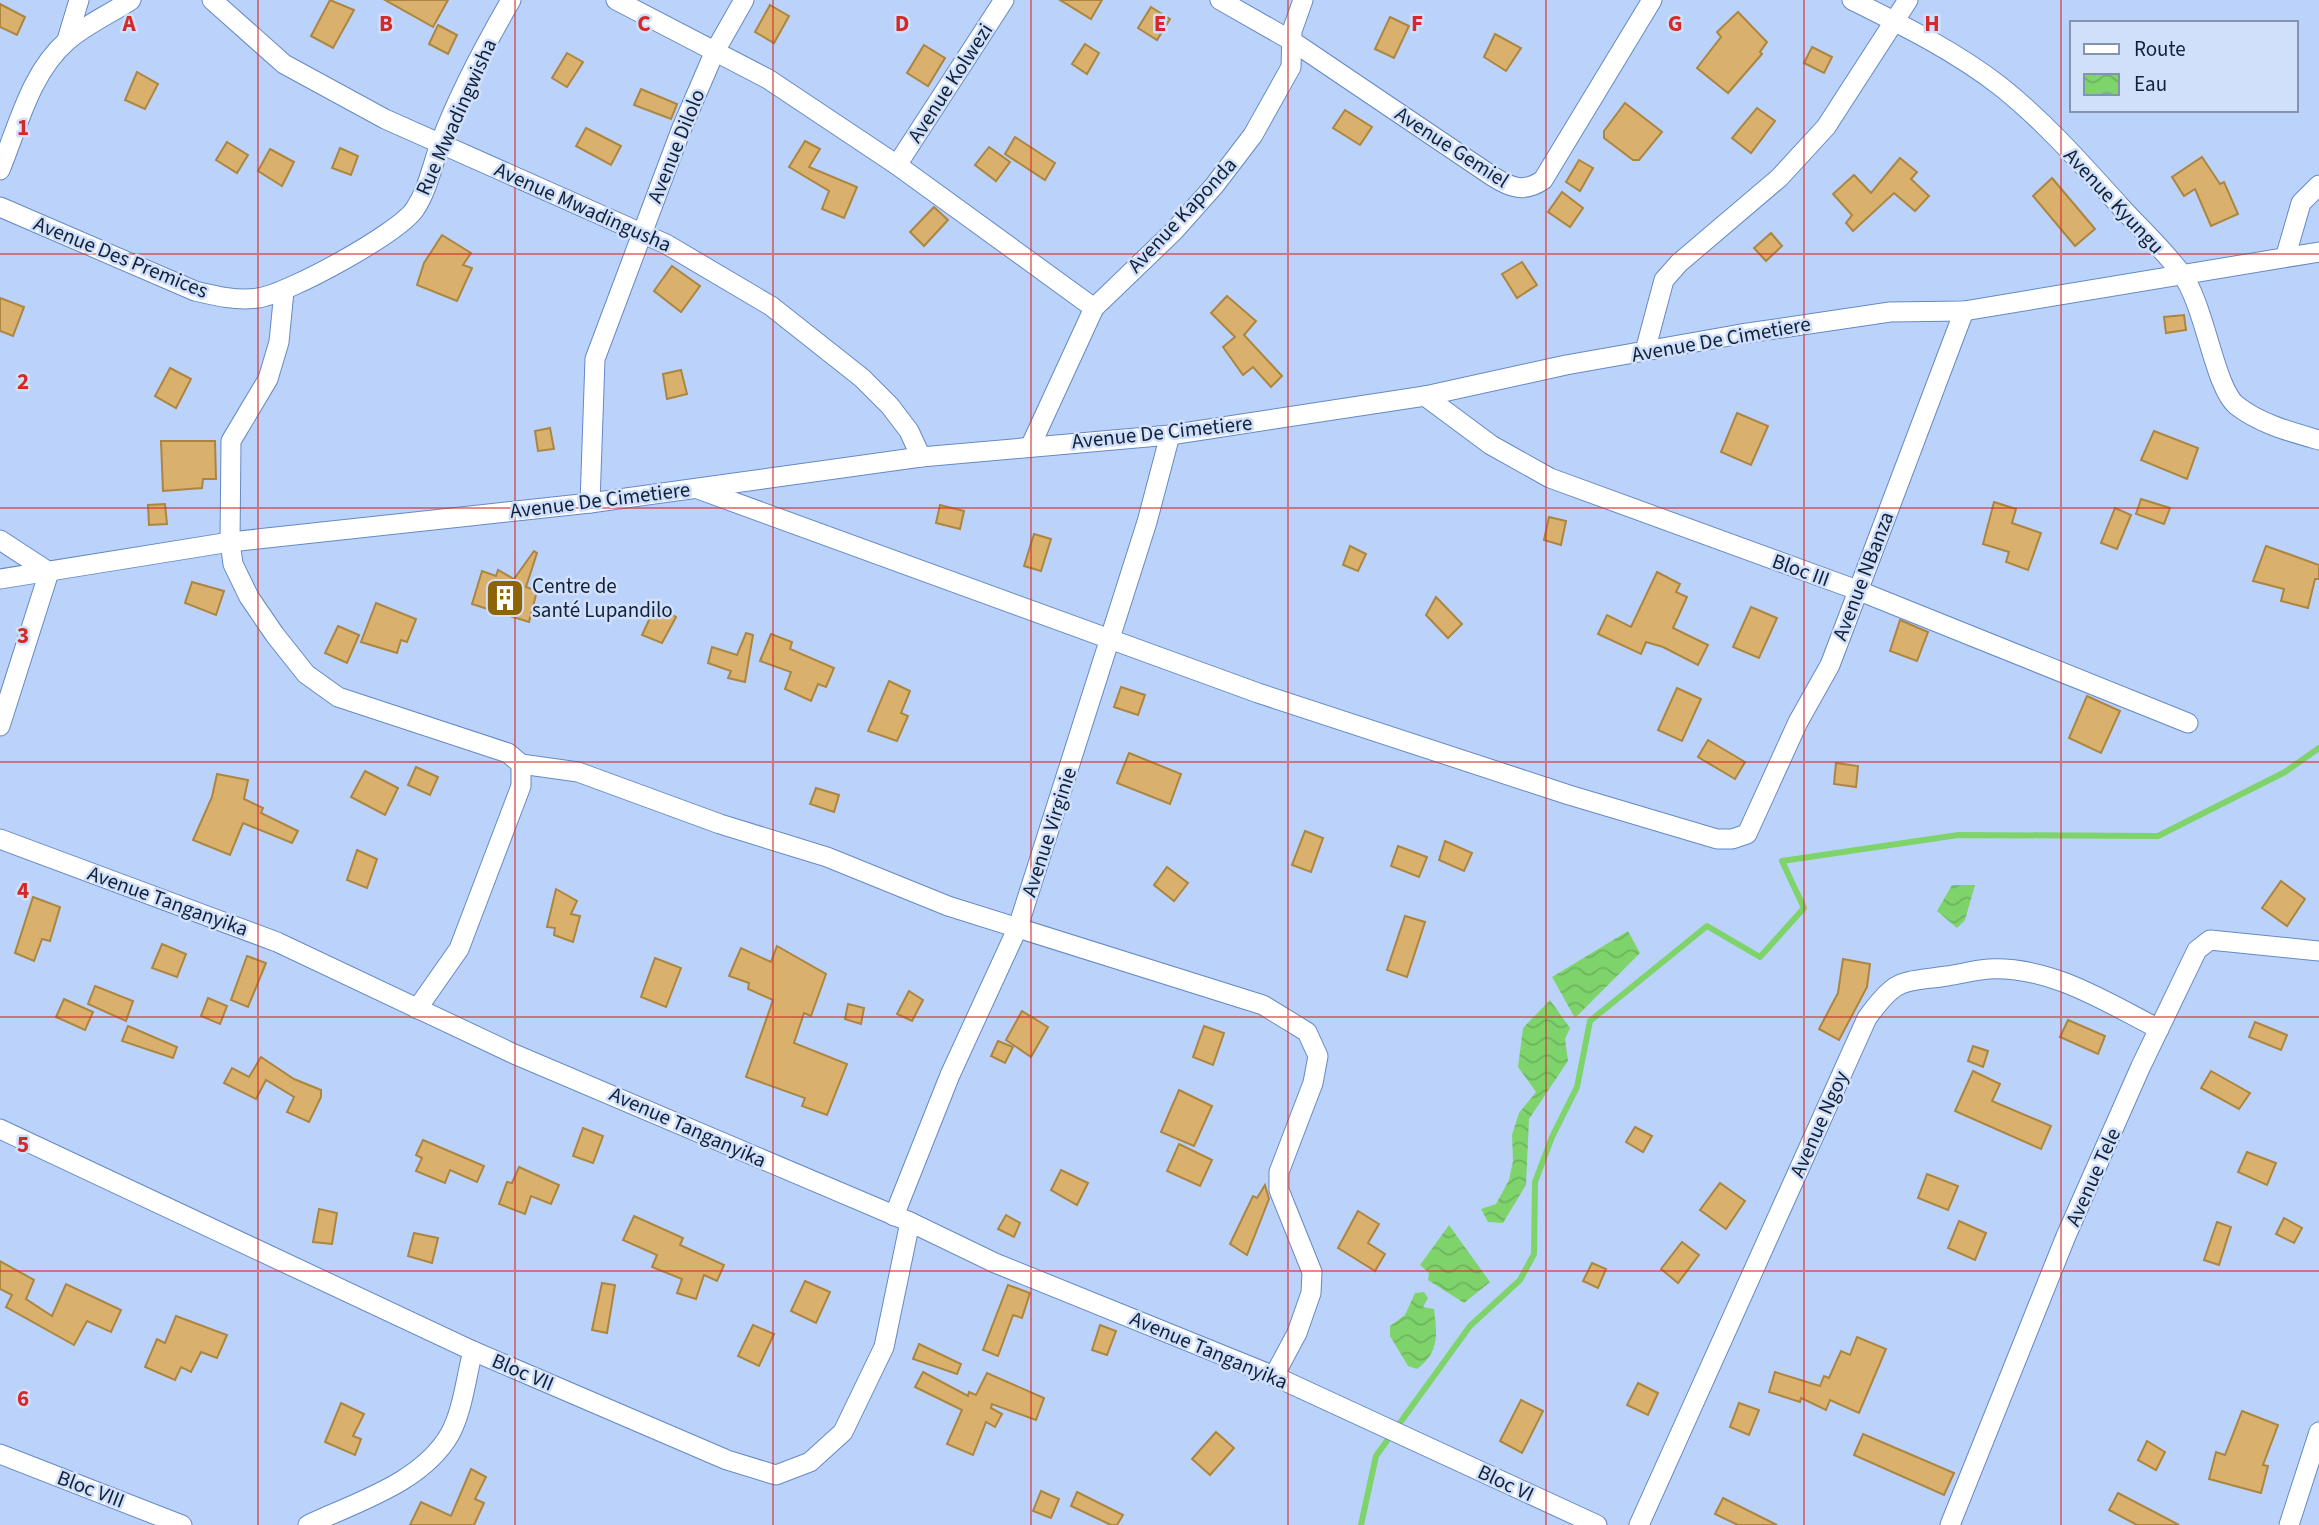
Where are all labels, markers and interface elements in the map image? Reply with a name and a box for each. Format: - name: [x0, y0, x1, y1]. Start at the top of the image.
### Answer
- text: A: [121, 7, 136, 40]
- text: B: [379, 7, 393, 40]
- text: C: [637, 7, 651, 40]
- text: D: [895, 7, 909, 40]
- text: E: [1154, 7, 1166, 40]
- text: F: [1411, 7, 1423, 40]
- text: G: [1668, 7, 1682, 40]
- text: H: [1924, 7, 1940, 40]
- street label: Avenue Kolwezi: [900, 17, 1000, 149]
- legend: [2070, 21, 2298, 112]
- street label: Rue Mwadingwisha: [408, 34, 504, 200]
- text: Route: [2134, 34, 2186, 64]
- text: Eau: [2134, 69, 2167, 99]
- street label: Avenue Dilolo: [640, 85, 712, 207]
- street label: Avenue Gemiel: [1389, 99, 1515, 195]
- text: 1: [17, 111, 29, 144]
- street label: Avenue Kyungu: [2057, 141, 2171, 261]
- street label: Avenue Kaponda: [1120, 150, 1244, 280]
- street label: Avenue Mwadingusha: [490, 154, 676, 260]
- street label: Avenue Des Premices: [29, 208, 213, 306]
- street label: Avenue De Cimetiere: [1629, 308, 1813, 370]
- text: 2: [17, 365, 29, 398]
- street label: Avenue De Cimetiere: [1070, 408, 1254, 456]
- street label: Avenue De Cimetiere: [508, 474, 692, 526]
- street label: Avenue NBanza: [1825, 507, 1901, 645]
- street label: Bloc III: [1768, 546, 1834, 594]
- place label: Centre de santé Lupandilo: [532, 571, 673, 625]
- building icon: Centre de santé Lupandilo: [484, 577, 526, 619]
- text: 3: [17, 619, 29, 652]
- street label: Avenue Virginie: [1014, 763, 1084, 901]
- street label: Avenue Tanganyika: [84, 858, 252, 944]
- text: 4: [17, 874, 29, 907]
- street label: Avenue Ngoy: [1782, 1066, 1856, 1182]
- street label: Avenue Tanganyika: [605, 1079, 771, 1175]
- street label: Avenue Tele: [2058, 1123, 2128, 1231]
- text: 5: [17, 1128, 29, 1161]
- street label: Avenue Tanganyika: [1125, 1303, 1293, 1397]
- street label: Bloc VII: [487, 1346, 559, 1398]
- text: 6: [17, 1382, 29, 1415]
- street label: Bloc VI: [1473, 1457, 1539, 1509]
- street label: Bloc VIII: [53, 1462, 129, 1516]

